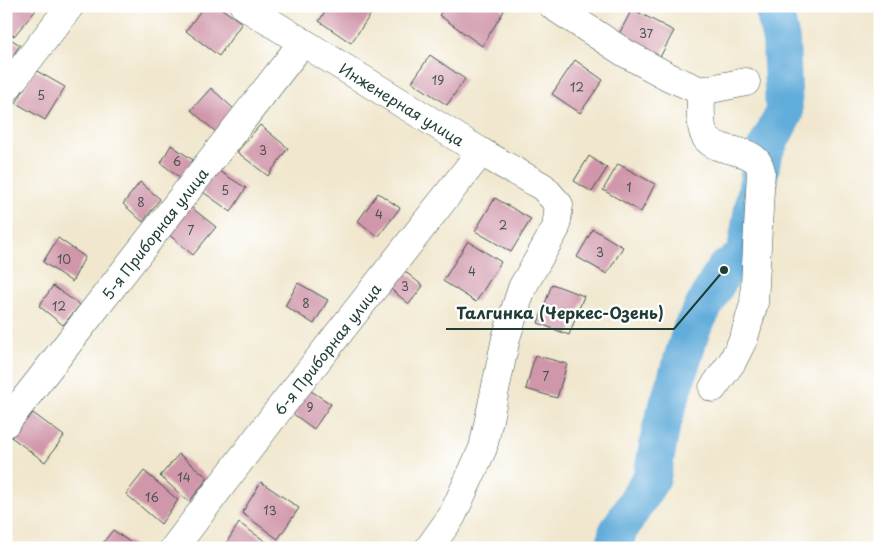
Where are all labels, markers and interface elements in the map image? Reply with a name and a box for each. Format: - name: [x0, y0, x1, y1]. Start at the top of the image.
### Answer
- house number: 37: [639, 24, 654, 42]
- street label: Инженерная улица: [335, 56, 470, 151]
- house number: 19: [432, 71, 444, 89]
- house number: 12: [570, 78, 584, 96]
- house number: 5: [37, 86, 45, 104]
- house number: 3: [259, 141, 267, 159]
- house number: 6: [173, 152, 181, 170]
- street label: 5-я Приборная улица: [95, 162, 213, 304]
- house number: 1: [626, 178, 632, 196]
- house number: 5: [221, 181, 229, 199]
- house number: 8: [137, 193, 145, 211]
- house number: 4: [375, 205, 383, 223]
- house number: 2: [499, 216, 507, 234]
- house number: 7: [188, 221, 195, 239]
- house number: 3: [596, 243, 604, 261]
- house number: 10: [57, 250, 71, 268]
- house number: 4: [468, 262, 476, 280]
- street label: 6-я Приборная улица: [267, 277, 386, 420]
- house number: 3: [401, 277, 409, 295]
- house number: 8: [302, 294, 310, 312]
- house number: 12: [52, 297, 66, 315]
- callout: Талгинка (Черкес-Озень): [446, 298, 674, 329]
- text: Талгинка (Черкес-Озень): [456, 300, 664, 324]
- house number: 7: [543, 367, 550, 385]
- house number: 9: [306, 398, 314, 416]
- house number: 14: [177, 468, 191, 486]
- house number: 16: [145, 488, 159, 506]
- house number: 13: [263, 501, 277, 519]

